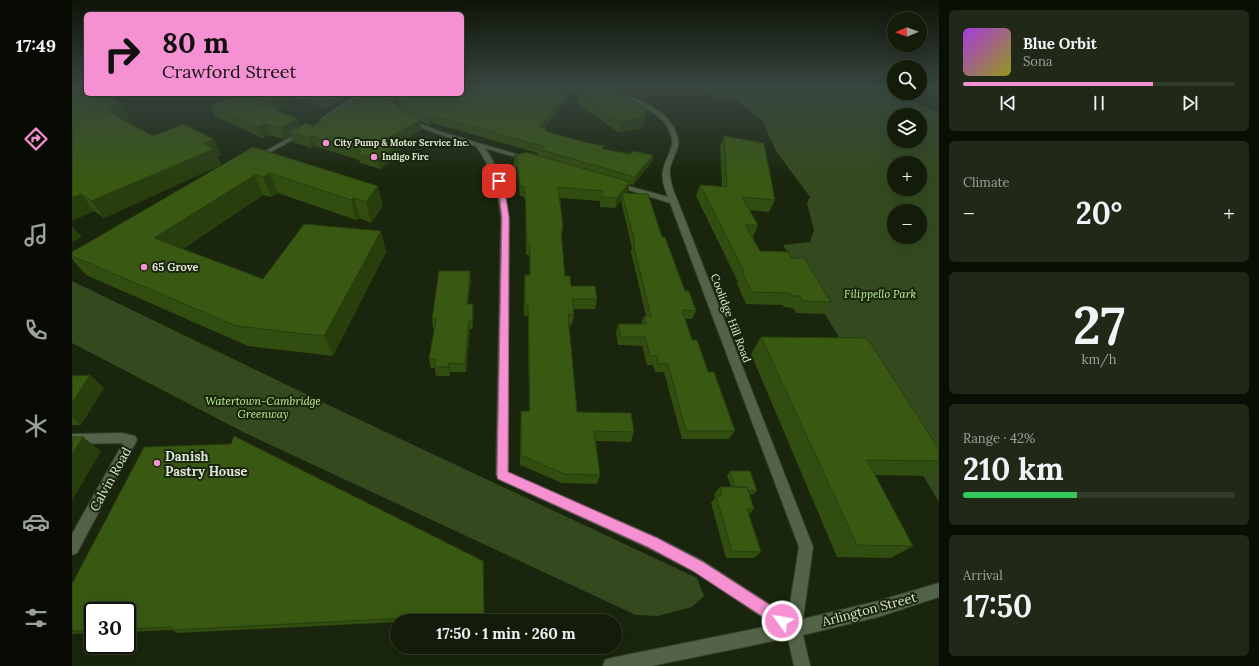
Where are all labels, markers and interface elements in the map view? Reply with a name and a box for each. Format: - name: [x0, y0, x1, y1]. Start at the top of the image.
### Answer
- north arrow: [887, 12, 927, 52]
- map controls: [887, 12, 927, 244]
- text: 80 m: [162, 25, 229, 61]
- icon: right: [96, 28, 148, 80]
- text: 17:49: [16, 34, 56, 57]
- text: Blue Orbit: [1023, 34, 1097, 53]
- text: Sona: [1023, 53, 1053, 70]
- text: Crawford Street: [162, 60, 296, 83]
- button: search: [887, 60, 927, 100]
- icon: previous: [997, 92, 1019, 114]
- icon: pause: [1088, 92, 1110, 114]
- icon: next: [1179, 92, 1201, 114]
- button: layers: [887, 108, 927, 148]
- icon: directions: [22, 125, 50, 153]
- place label: City Pump & Motor Service Inc.: [334, 137, 469, 148]
- marker: City Pump & Motor Service Inc.: [321, 138, 331, 148]
- place label: Indigo Fire: [382, 151, 429, 162]
- marker: Indigo Fire: [369, 152, 379, 162]
- button: +: [887, 156, 927, 196]
- pin: [482, 164, 516, 198]
- icon: arrive: [488, 170, 510, 192]
- text: Climate: [963, 174, 1010, 191]
- text: 20°: [1076, 194, 1122, 232]
- text: −: [963, 199, 975, 227]
- text: +: [1223, 199, 1235, 227]
- button: −: [887, 204, 927, 244]
- icon: music: [22, 221, 50, 249]
- place label: 65 Grove: [152, 260, 199, 274]
- marker: 65 Grove: [139, 262, 149, 272]
- street label: Coolidge Hill Road: [708, 272, 755, 365]
- park label: Filippello Park: [844, 287, 916, 301]
- text: 27: [1073, 292, 1125, 358]
- icon: phone: [22, 316, 50, 344]
- text: km/h: [1081, 351, 1117, 368]
- park label: Watertown-Cambridge Greenway: [205, 394, 321, 421]
- icon: climate: [22, 412, 50, 440]
- text: Range · 42%: [963, 430, 1035, 447]
- street label: Calvin Road: [86, 444, 135, 514]
- place label: Danish Pastry House: [165, 448, 248, 480]
- text: 210 km: [963, 450, 1064, 488]
- marker: Danish Pastry House: [152, 458, 162, 468]
- icon: car: [22, 508, 50, 536]
- text: Arrival: [963, 567, 1003, 584]
- text: 17:50: [963, 587, 1032, 625]
- street label: Arlington Street: [819, 589, 918, 630]
- position arrow: [761, 600, 803, 642]
- speed limit sign: 30: [84, 602, 136, 654]
- icon: filters: [22, 604, 50, 632]
- text: 17:50 · 1 min · 260 m: [436, 624, 576, 643]

